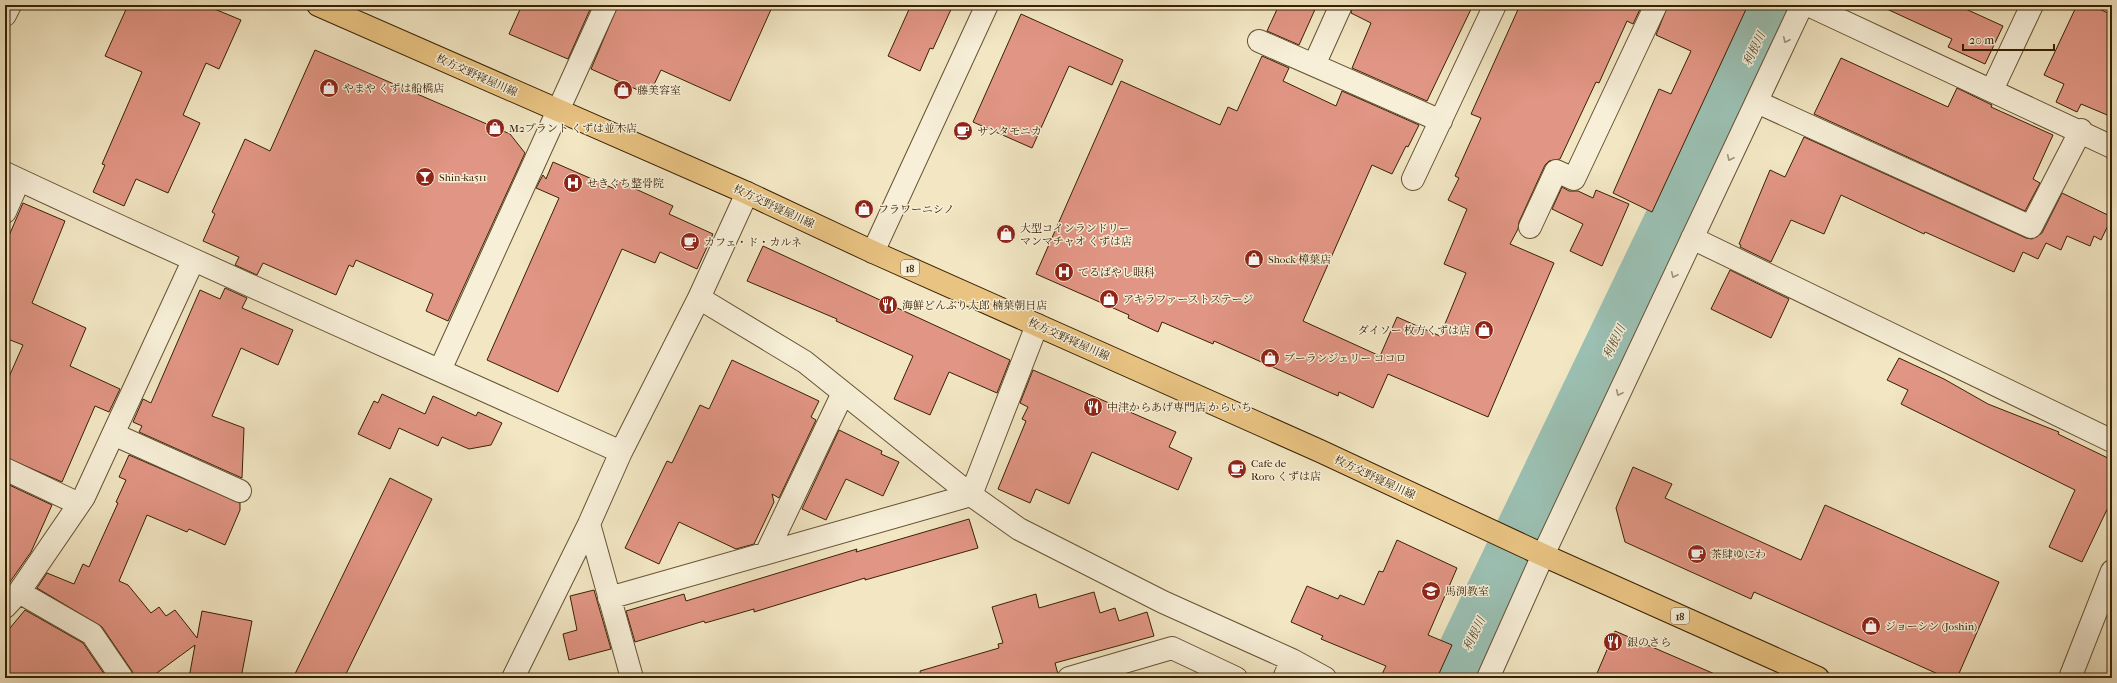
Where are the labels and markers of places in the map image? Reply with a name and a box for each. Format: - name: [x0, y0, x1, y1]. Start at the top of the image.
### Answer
- shop icon: やまや くずは船橋店: [318, 77, 340, 99]
- shop icon: 藤美容室: [612, 79, 634, 101]
- place label: やまや くずは船橋店: [343, 82, 444, 95]
- place label: 藤美容室: [637, 84, 681, 97]
- shop icon: M2プラント くずは並木店: [484, 117, 506, 139]
- cafe icon: サンタモニカ: [952, 120, 974, 142]
- place label: M2プラント くずは並木店: [509, 122, 637, 135]
- place label: サンタモニカ: [977, 125, 1042, 138]
- bar icon: Shin-ka511: [414, 166, 436, 188]
- place label: Shin-ka511: [439, 171, 487, 184]
- hospital icon: せきぐち整骨院: [562, 172, 584, 194]
- place label: せきぐち整骨院: [587, 177, 664, 190]
- shop icon: フラワーニシノ: [853, 198, 875, 220]
- place label: フラワーニシノ: [878, 203, 955, 216]
- place label: 大型コインランドリー マンマチャオ くずは店: [1020, 222, 1132, 248]
- shop icon: 大型コインランドリー マンマチャオ くずは店: [995, 223, 1017, 245]
- cafe icon: カフェ・ド・カルネ: [679, 231, 701, 253]
- place label: カフェ・ド・カルネ: [704, 236, 802, 249]
- shop icon: Shock 樟葉店: [1243, 248, 1265, 270]
- place label: Shock 樟葉店: [1268, 253, 1331, 266]
- hospital icon: てるばやし眼科: [1053, 261, 1075, 283]
- place label: てるばやし眼科: [1078, 266, 1155, 279]
- shop icon: アキラファーストステージ: [1098, 288, 1120, 310]
- place label: アキラファーストステージ: [1123, 293, 1253, 306]
- restaurant icon: 海鮮どんぶり太郎 楠葉朝日店: [877, 294, 899, 316]
- place label: 海鮮どんぶり太郎 楠葉朝日店: [902, 299, 1047, 312]
- shop icon: ダイソー 枚方くずは店: [1473, 319, 1495, 341]
- place label: ダイソー 枚方くずは店: [1358, 324, 1470, 337]
- shop icon: ブーランジェリー ココロ: [1259, 347, 1281, 369]
- place label: ブーランジェリー ココロ: [1284, 352, 1407, 365]
- restaurant icon: 中津からあげ専門店 からいち: [1082, 396, 1104, 418]
- place label: 中津からあげ専門店 からいち: [1107, 401, 1252, 414]
- place label: Cafe de Roro くずは店: [1251, 457, 1321, 483]
- cafe icon: Cafe de Roro くずは店: [1226, 458, 1248, 480]
- cafe icon: 茶肆ゆにわ: [1686, 543, 1708, 565]
- place label: 茶肆ゆにわ: [1711, 548, 1766, 561]
- school or university icon: 馬渕教室: [1420, 580, 1442, 602]
- place label: 馬渕教室: [1445, 585, 1489, 598]
- shop icon: ジョーシン (Joshin): [1860, 615, 1882, 637]
- place label: ジョーシン (Joshin): [1885, 620, 1977, 633]
- restaurant icon: 銀のさら: [1602, 631, 1624, 653]
- place label: 銀のさら: [1627, 636, 1671, 649]

